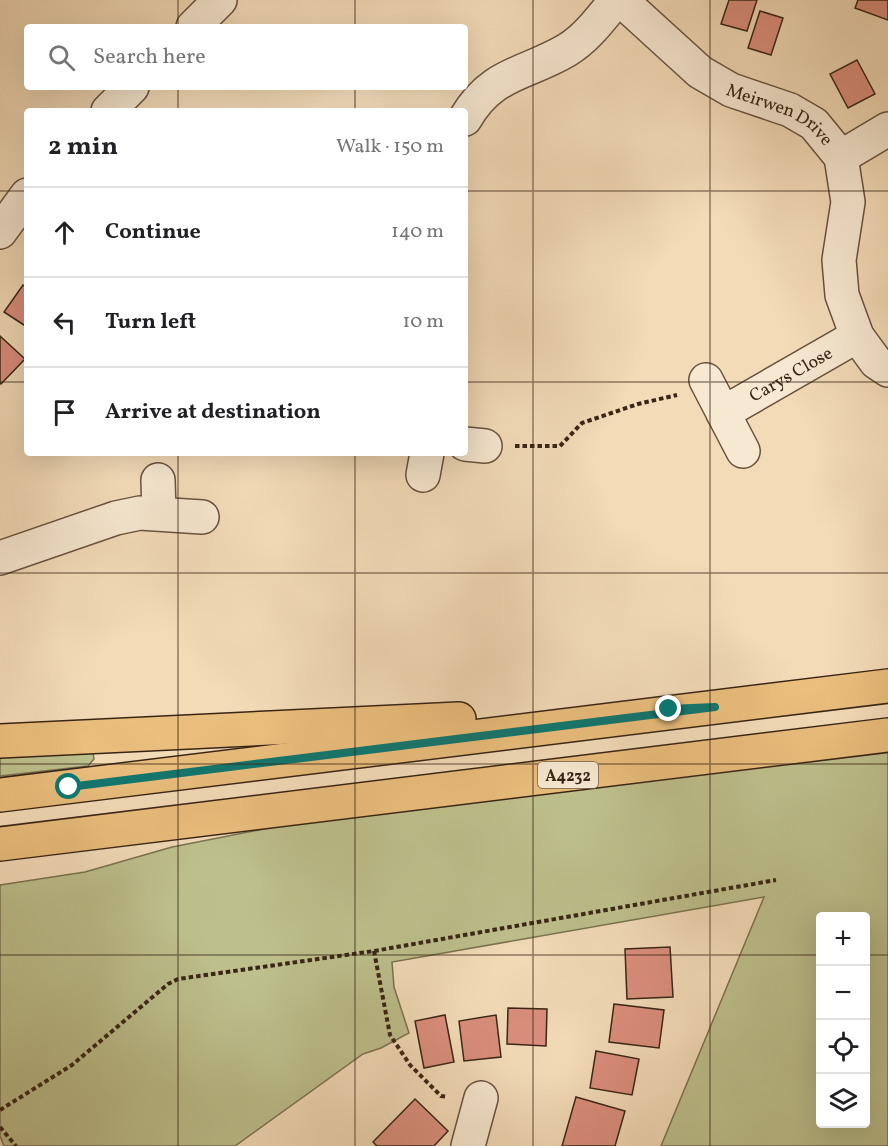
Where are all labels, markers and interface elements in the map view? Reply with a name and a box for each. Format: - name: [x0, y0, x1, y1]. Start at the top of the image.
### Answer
- search box: [24, 24, 468, 90]
- icon: search: [45, 41, 78, 74]
- text: Search here: [93, 42, 206, 73]
- street label: Meirwen Drive: [723, 78, 838, 152]
- text: 2 min: [48, 129, 118, 165]
- text: Walk · 150 m: [336, 133, 444, 161]
- icon: ahead: [48, 216, 81, 249]
- text: Continue: [105, 217, 201, 248]
- text: 140 m: [391, 218, 444, 246]
- icon: left: [48, 306, 81, 339]
- text: Turn left: [105, 307, 196, 338]
- text: 10 m: [403, 308, 444, 336]
- street label: Carys Close: [745, 342, 838, 409]
- icon: arrive: [48, 396, 81, 429]
- text: Arrive at destination: [105, 397, 321, 428]
- route end: [655, 695, 681, 721]
- road number: A4232: [538, 762, 598, 788]
- route start: [55, 773, 81, 799]
- map controls: [816, 912, 870, 1128]
- button: +: [816, 912, 870, 966]
- button: −: [816, 966, 870, 1020]
- button: locate: [816, 1020, 870, 1074]
- button: layers: [816, 1074, 870, 1128]

